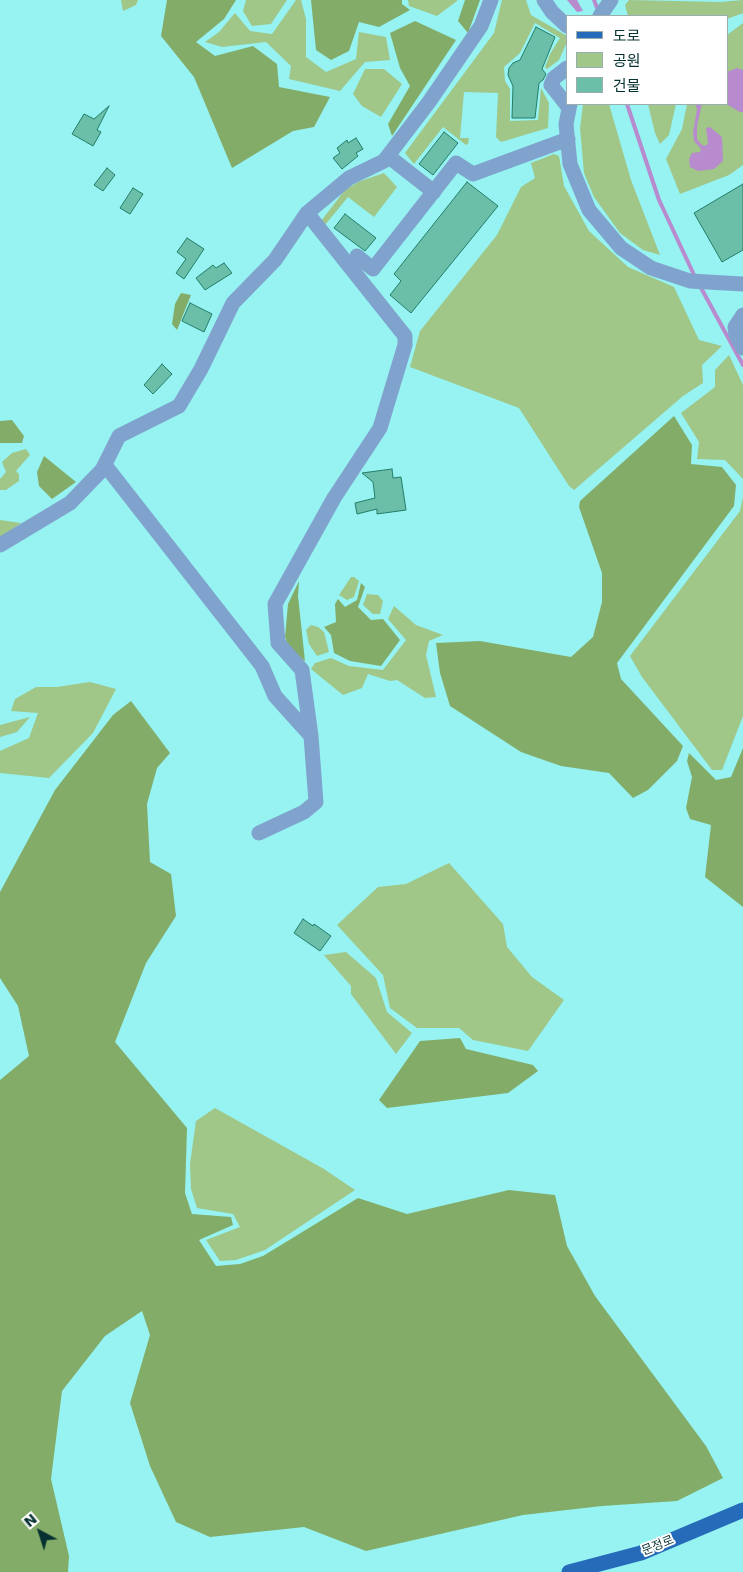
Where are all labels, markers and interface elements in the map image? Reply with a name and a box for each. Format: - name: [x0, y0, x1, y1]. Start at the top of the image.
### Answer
- legend: [566, 15, 728, 105]
- text: 도로: [613, 27, 641, 45]
- text: 공원: [613, 52, 641, 70]
- text: 건물: [613, 77, 641, 95]
- north arrow: [15, 1507, 65, 1557]
- text: N: [21, 1511, 40, 1530]
- street label: 문정로: [640, 1533, 676, 1559]

